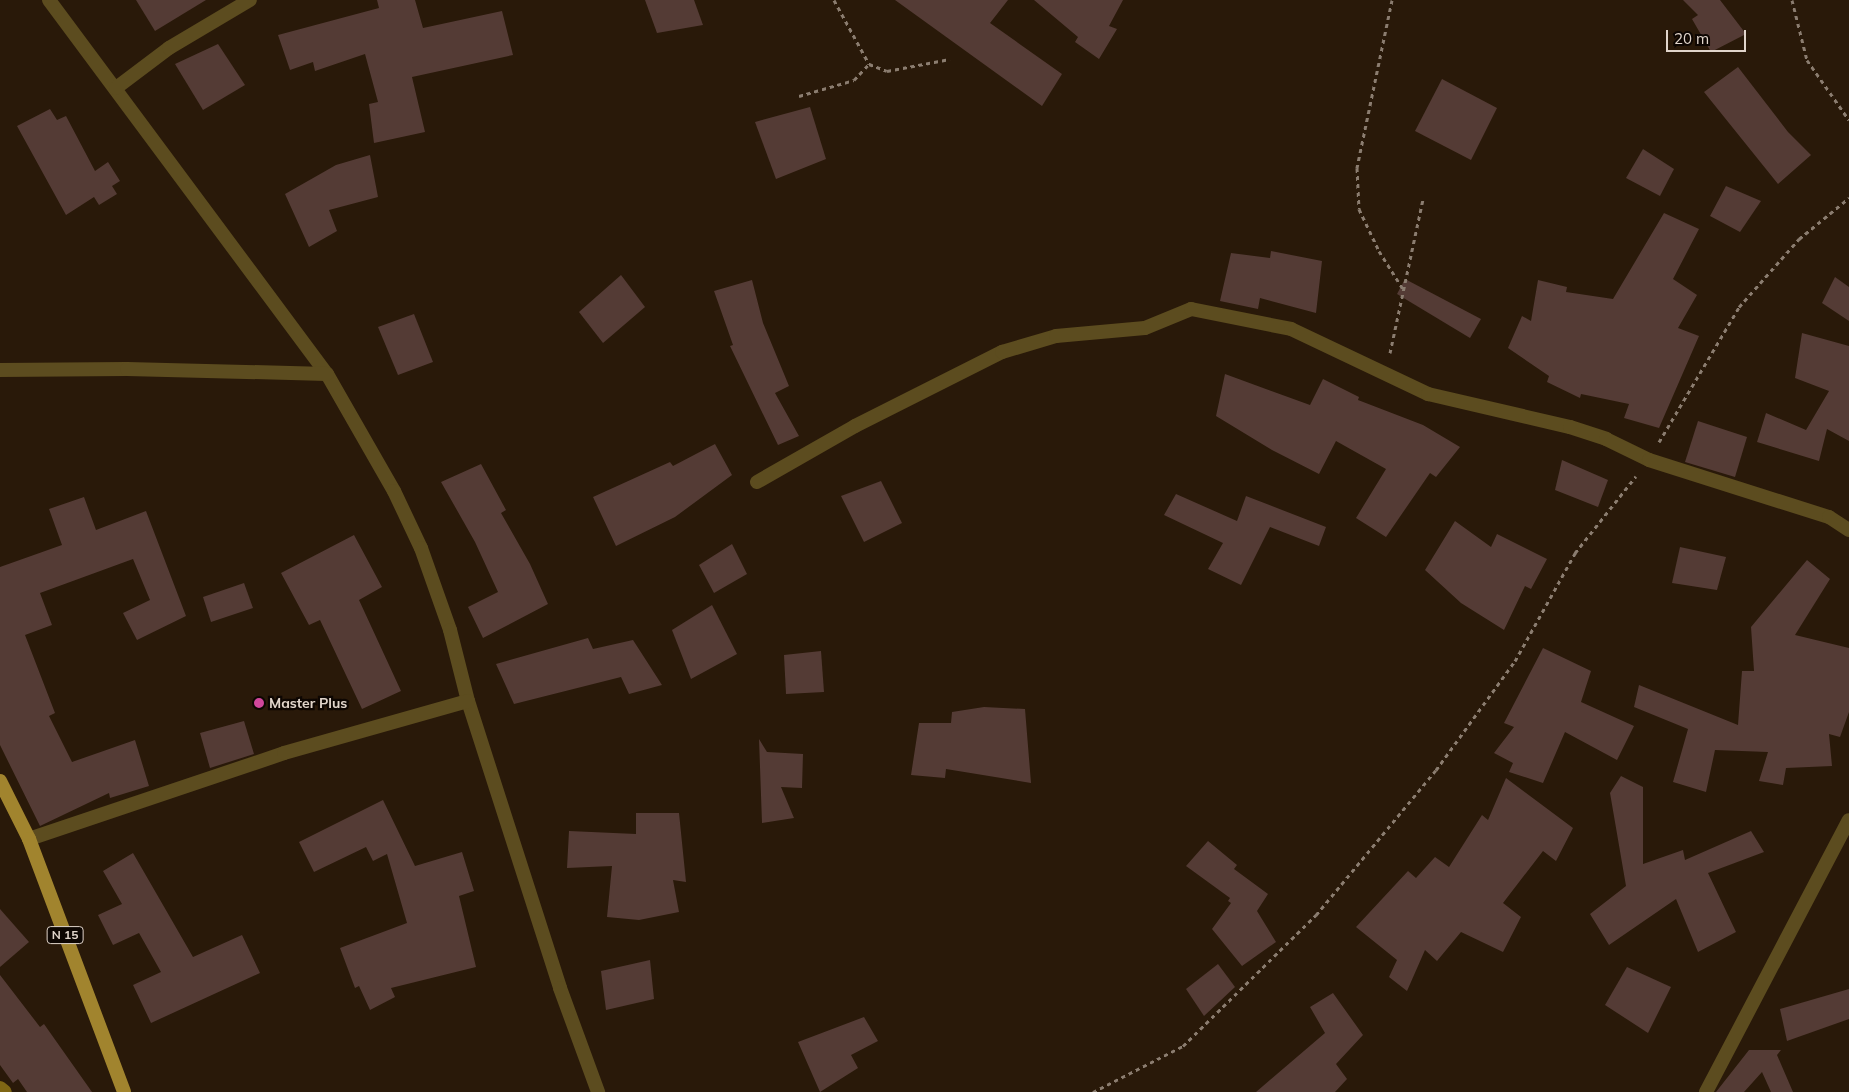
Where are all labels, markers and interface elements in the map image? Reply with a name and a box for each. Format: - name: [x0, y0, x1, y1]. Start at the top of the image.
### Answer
- scale bar: [1669, 20, 1749, 52]
- text: 20 m: [1674, 29, 1709, 48]
- place label: Master Plus: [269, 695, 347, 711]
- marker: Master Plus: [253, 697, 265, 709]
- road number: N 15: [46, 926, 84, 944]

